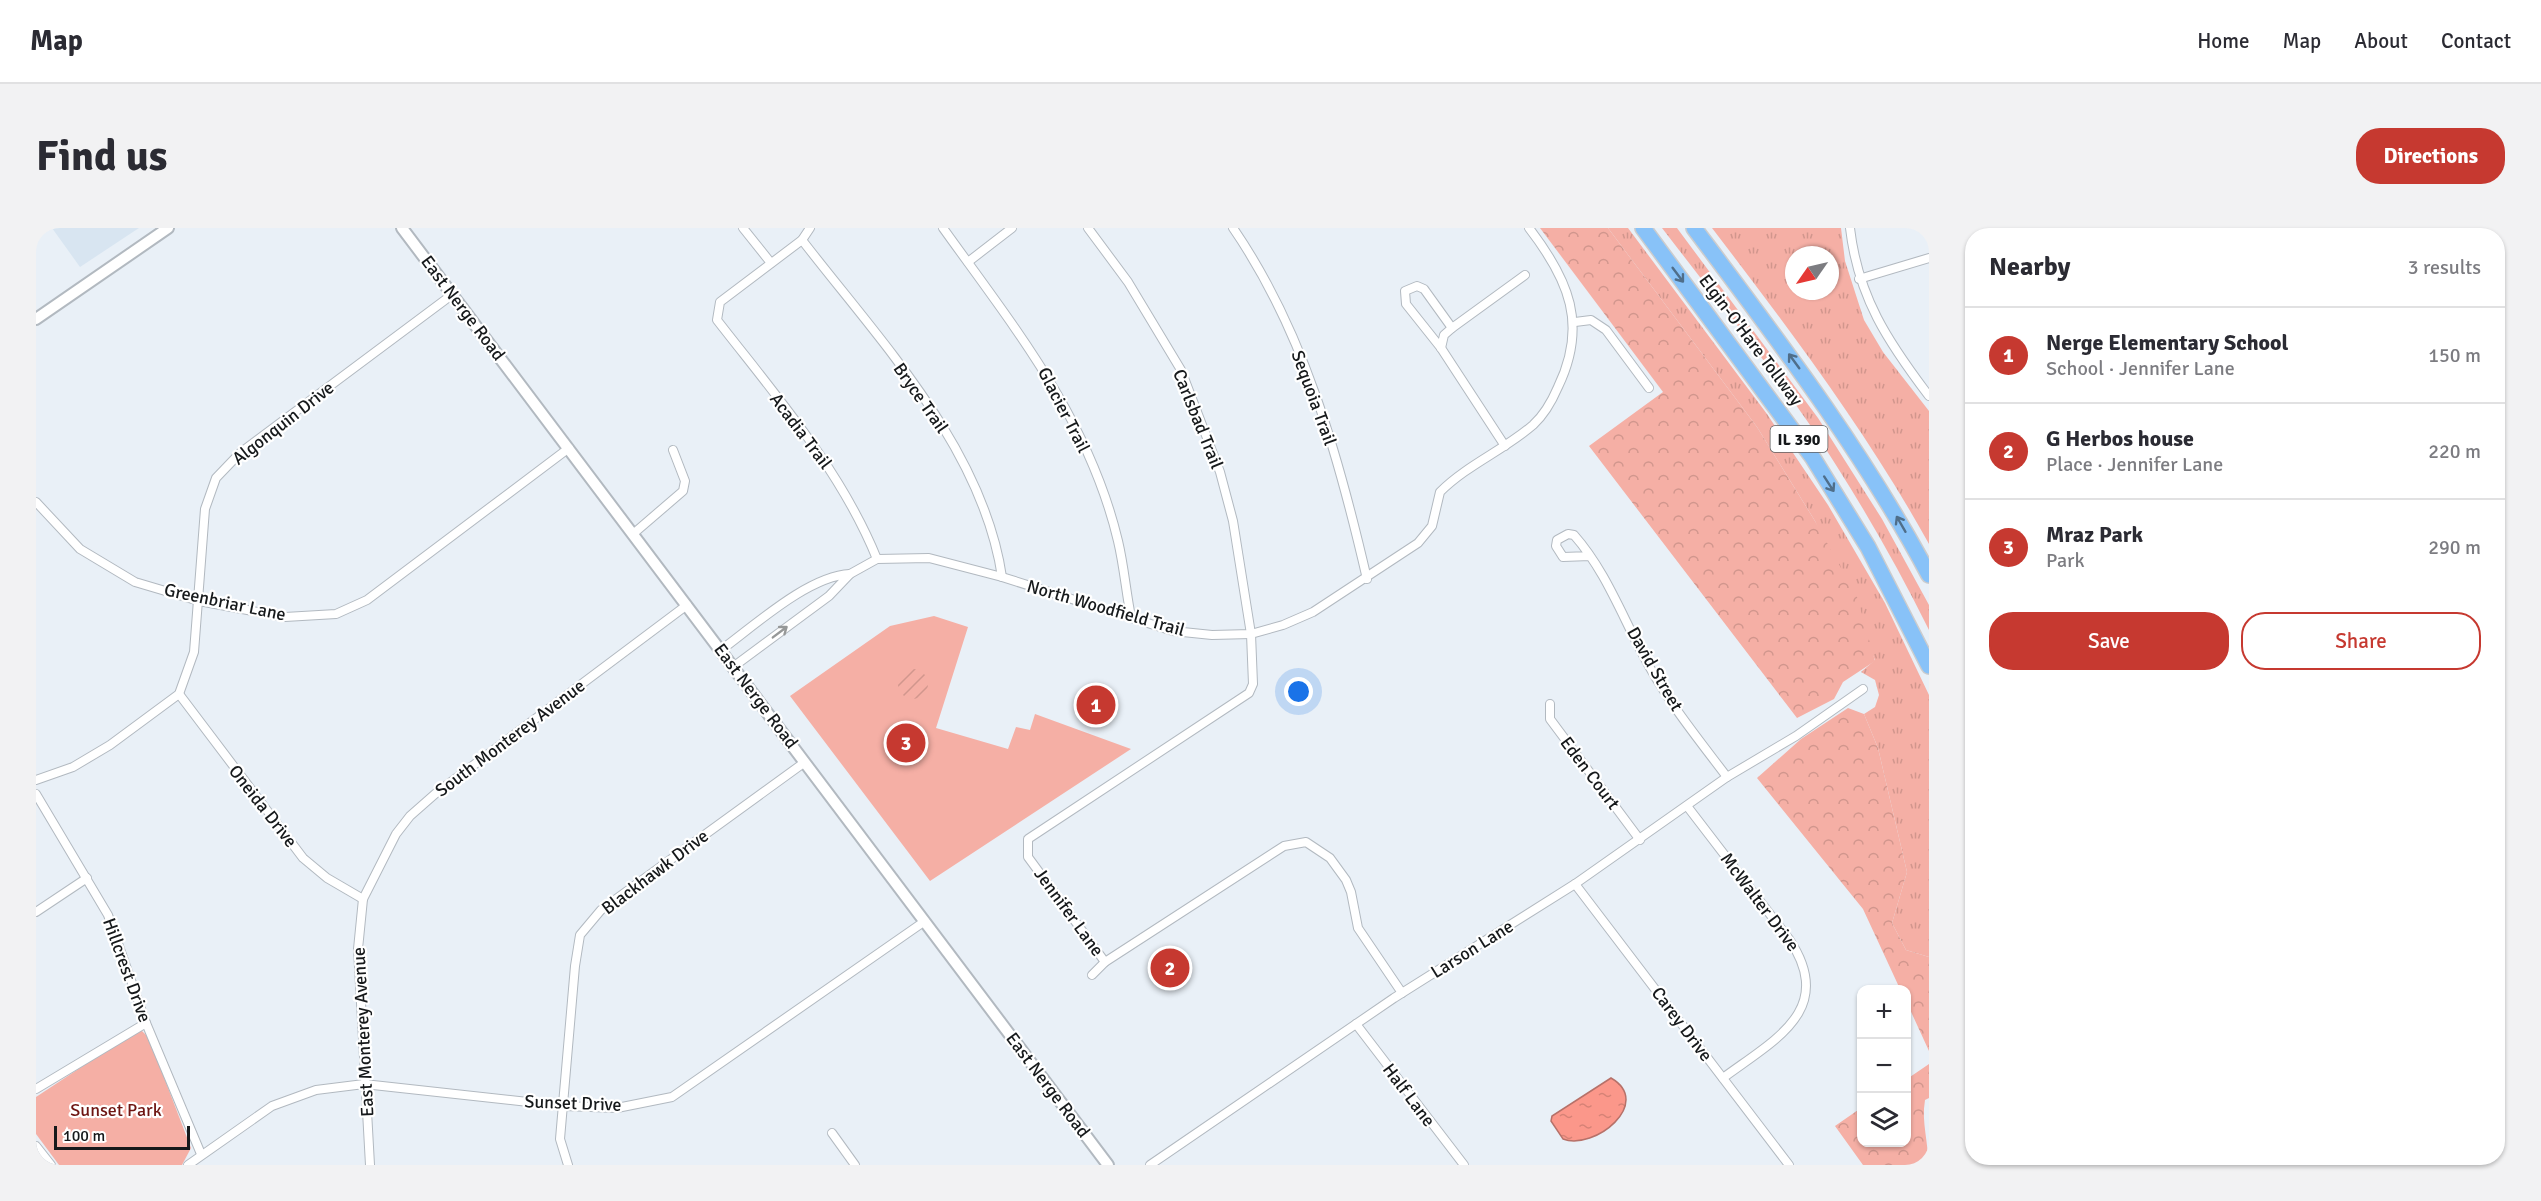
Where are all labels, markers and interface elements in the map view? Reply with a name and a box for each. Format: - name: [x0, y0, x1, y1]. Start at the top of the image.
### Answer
- text: Map: [30, 24, 83, 58]
- text: Home: [2197, 28, 2250, 54]
- text: Map: [2283, 28, 2321, 54]
- text: About: [2354, 28, 2408, 54]
- text: Contact: [2441, 28, 2511, 54]
- button: Directions: [2356, 128, 2505, 184]
- text: Find us: [36, 131, 167, 182]
- north arrow: [1785, 246, 1839, 300]
- street label: East Nerge Road: [416, 251, 510, 365]
- text: Nearby: [1989, 251, 2070, 283]
- text: 3 results: [2408, 255, 2481, 280]
- one-way arrow: [1672, 266, 1684, 282]
- street label: Elgin-O'Hare Tollway: [1694, 270, 1808, 411]
- text: Nerge Elementary School: [2046, 329, 2288, 356]
- text: 1: [2003, 343, 2014, 368]
- text: 150 m: [2428, 343, 2481, 368]
- street label: Sequoia Trail: [1287, 348, 1341, 448]
- one-way arrow: [1787, 354, 1800, 370]
- text: School · Jennifer Lane: [2046, 356, 2235, 381]
- street label: Bryce Trail: [889, 358, 953, 438]
- street label: Glacier Trail: [1033, 364, 1095, 456]
- street label: Carlsbad Trail: [1168, 366, 1228, 472]
- street label: Algonquin Drive: [228, 376, 338, 470]
- street label: Acadia Trail: [765, 389, 837, 473]
- text: G Herbos house: [2046, 425, 2194, 452]
- road number: IL 390: [1770, 426, 1828, 452]
- text: 2: [2003, 439, 2014, 464]
- text: 220 m: [2428, 439, 2481, 464]
- text: Place · Jennifer Lane: [2046, 452, 2223, 477]
- one-way arrow: [1824, 475, 1836, 492]
- one-way arrow: [1895, 516, 1907, 533]
- text: Mraz Park: [2046, 521, 2143, 548]
- text: 3: [2003, 535, 2014, 560]
- text: 290 m: [2428, 535, 2481, 560]
- text: Park: [2046, 548, 2084, 573]
- street label: North Woodfield Trail: [1024, 575, 1188, 641]
- street label: Greenbriar Lane: [162, 578, 288, 626]
- button: Save: [1989, 612, 2229, 670]
- button: Share: [2241, 612, 2481, 670]
- street label: David Street: [1622, 623, 1688, 715]
- one-way arrow: [772, 625, 788, 638]
- street label: East Nerge Road: [709, 639, 803, 753]
- street label: South Monterey Avenue: [431, 674, 589, 802]
- your location: [1284, 677, 1313, 706]
- pin: 1: [1076, 682, 1116, 728]
- pin: 3: [886, 720, 926, 766]
- street label: Eden Court: [1555, 732, 1625, 814]
- street label: Oneida Drive: [224, 760, 302, 852]
- street label: Blackhawk Drive: [597, 825, 713, 919]
- street label: McWalter Drive: [1716, 848, 1804, 956]
- street label: Jennifer Lane: [1029, 863, 1109, 961]
- street label: Hillcrest Drive: [98, 915, 156, 1025]
- street label: Larson Lane: [1427, 915, 1517, 983]
- pin: 2: [1150, 946, 1190, 990]
- street label: East Monterey Avenue: [348, 947, 378, 1117]
- street label: Carey Drive: [1647, 982, 1717, 1066]
- map controls: [1857, 985, 1911, 1147]
- button: +: [1857, 985, 1911, 1039]
- street label: East Nerge Road: [1001, 1028, 1095, 1142]
- button: −: [1857, 1039, 1911, 1093]
- street label: Half Lane: [1378, 1059, 1440, 1131]
- street label: Sunset Drive: [524, 1090, 622, 1116]
- button: layers: [1857, 1093, 1911, 1147]
- park label: Sunset Park: [70, 1099, 162, 1121]
- scale bar: [54, 1123, 190, 1150]
- text: 100 m: [63, 1126, 105, 1146]

